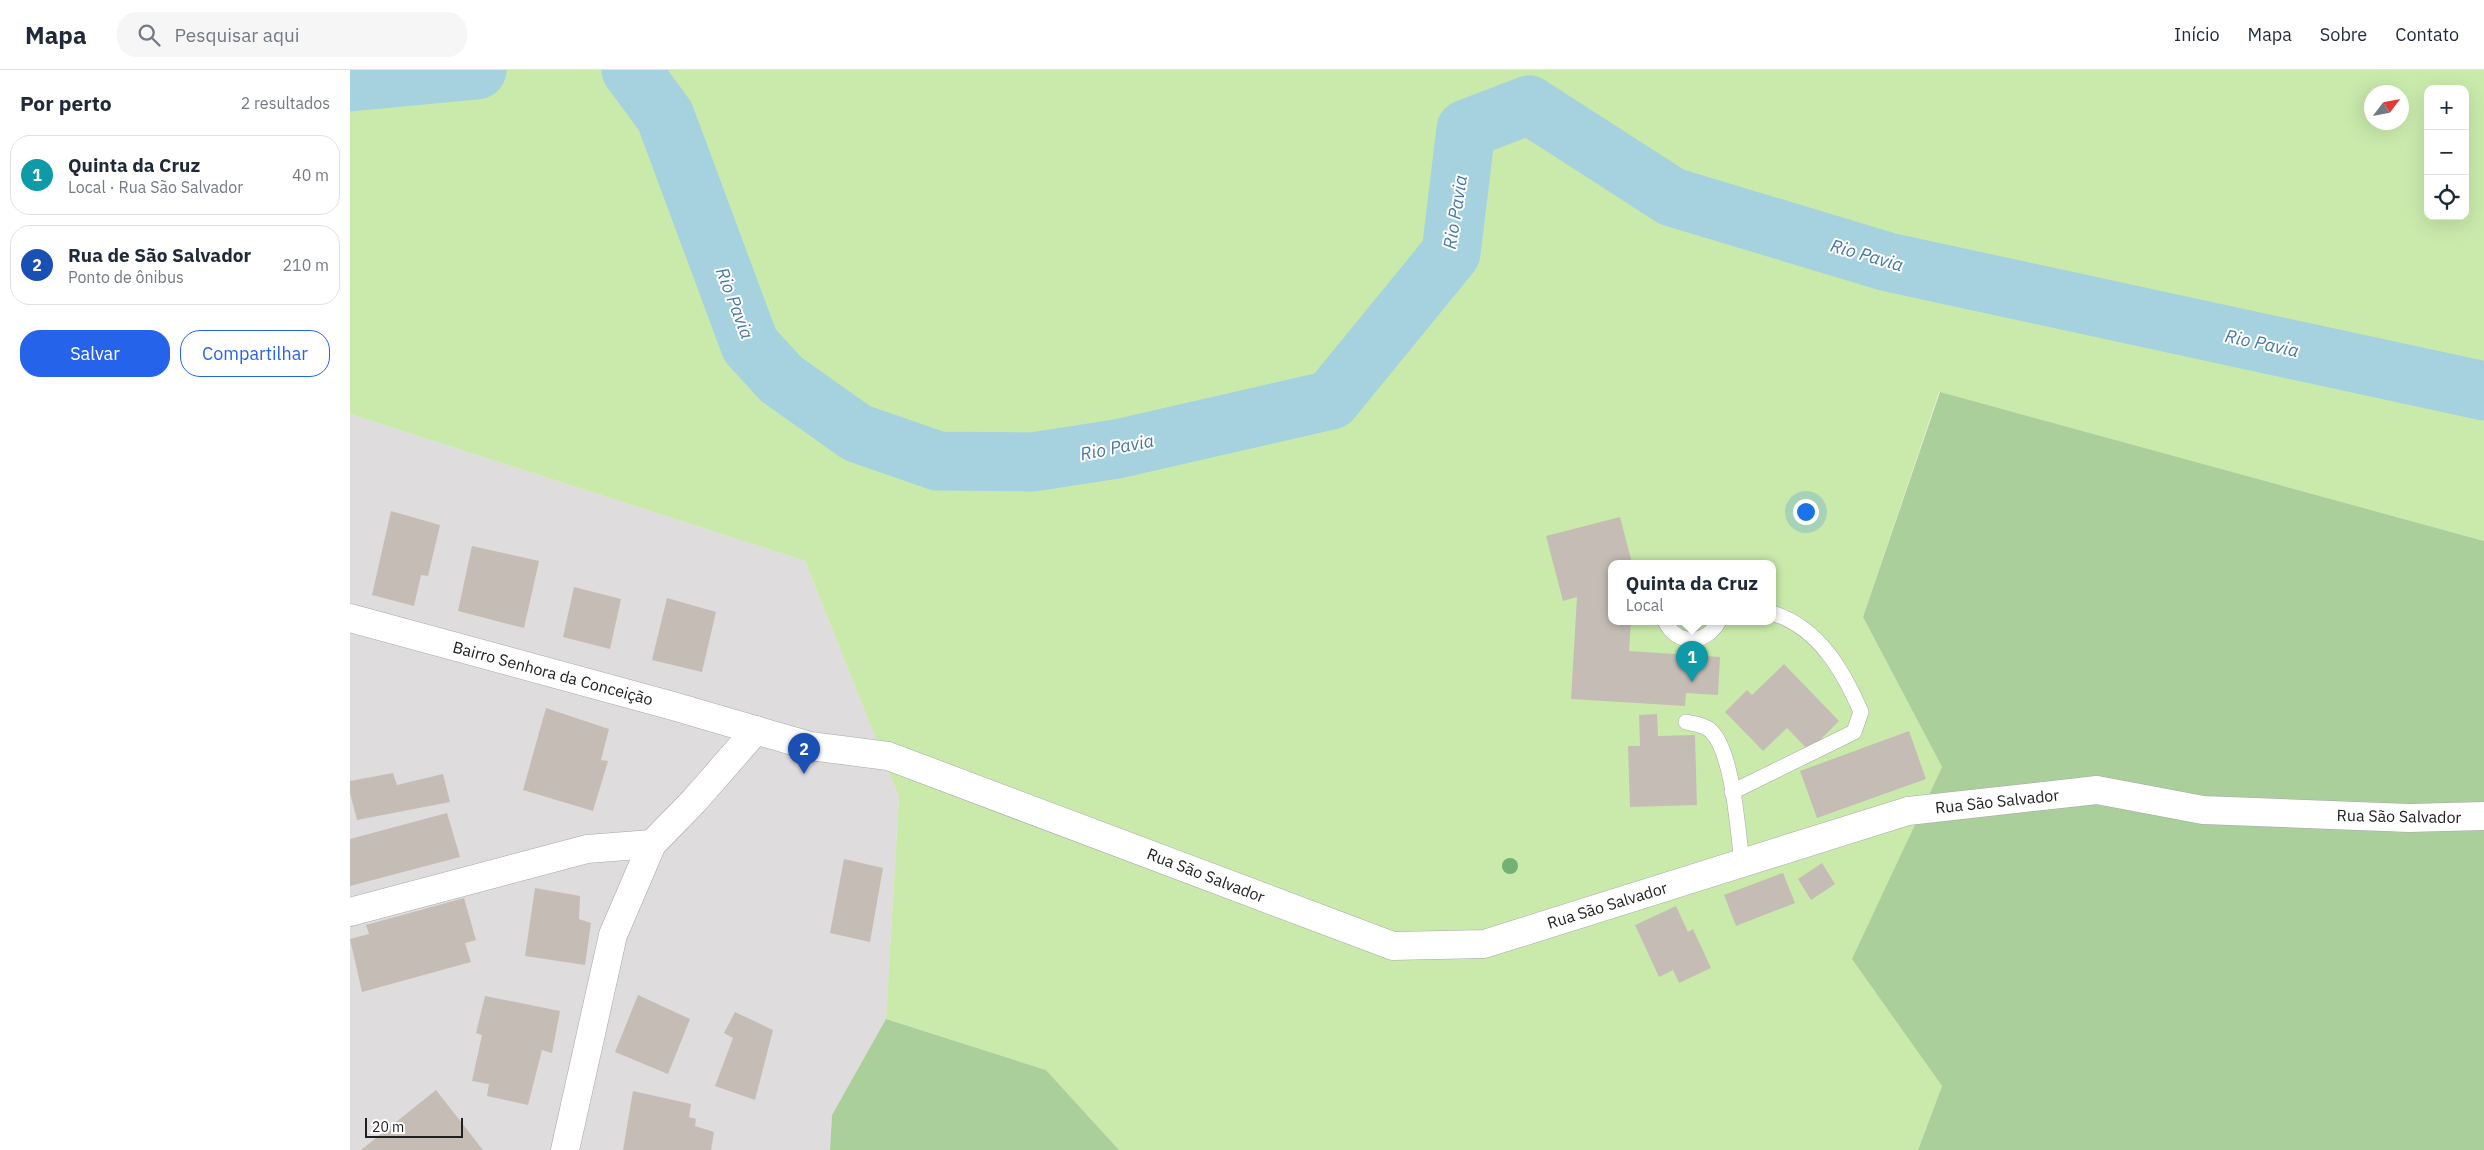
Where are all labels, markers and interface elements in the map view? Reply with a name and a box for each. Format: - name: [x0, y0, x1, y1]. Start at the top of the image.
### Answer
- search box: [117, 12, 467, 57]
- text: Mapa: [25, 19, 87, 51]
- icon: search: [135, 21, 163, 49]
- text: Pesquisar aqui: [175, 23, 300, 47]
- text: Início: [2174, 23, 2220, 46]
- text: Mapa: [2248, 23, 2292, 46]
- text: Sobre: [2320, 23, 2367, 46]
- text: Contato: [2395, 23, 2459, 46]
- north arrow: [2364, 85, 2409, 130]
- map controls: [2424, 85, 2469, 220]
- button: +: [2424, 85, 2469, 130]
- text: Por perto: [20, 89, 112, 117]
- text: 2 resultados: [241, 93, 330, 113]
- button: −: [2424, 130, 2469, 175]
- text: Quinta da Cruz: [68, 153, 200, 177]
- text: 1: [32, 165, 42, 185]
- text: 40 m: [292, 165, 329, 185]
- water label: Rio Pavia: [1438, 173, 1472, 251]
- button: locate: [2424, 175, 2469, 220]
- text: Local · Rua São Salvador: [68, 177, 243, 197]
- water label: Rio Pavia: [1828, 234, 1906, 276]
- text: Rua de São Salvador: [68, 243, 251, 267]
- text: 2: [32, 255, 42, 275]
- text: 210 m: [282, 255, 329, 275]
- water label: Rio Pavia: [711, 264, 759, 342]
- text: Ponto de ônibus: [68, 267, 184, 287]
- water label: Rio Pavia: [2223, 324, 2301, 362]
- button: Salvar: [20, 330, 170, 377]
- button: Compartilhar: [180, 330, 330, 377]
- water label: Rio Pavia: [1078, 429, 1156, 465]
- your location: [1793, 499, 1819, 525]
- popup: [1608, 560, 1776, 625]
- text: Quinta da Cruz: [1626, 571, 1758, 595]
- text: Local: [1626, 595, 1664, 615]
- street label: Bairro Senhora da Conceição: [451, 637, 655, 709]
- pin: 1: [1676, 641, 1708, 682]
- pin: 2: [788, 733, 820, 774]
- street label: Rua São Salvador: [1934, 785, 2060, 817]
- street label: Rua São Salvador: [2337, 805, 2462, 827]
- street label: Rua São Salvador: [1144, 843, 1268, 907]
- street label: Rua São Salvador: [1544, 877, 1670, 933]
- scale bar: [365, 1115, 462, 1138]
- text: 20 m: [372, 1118, 404, 1136]

